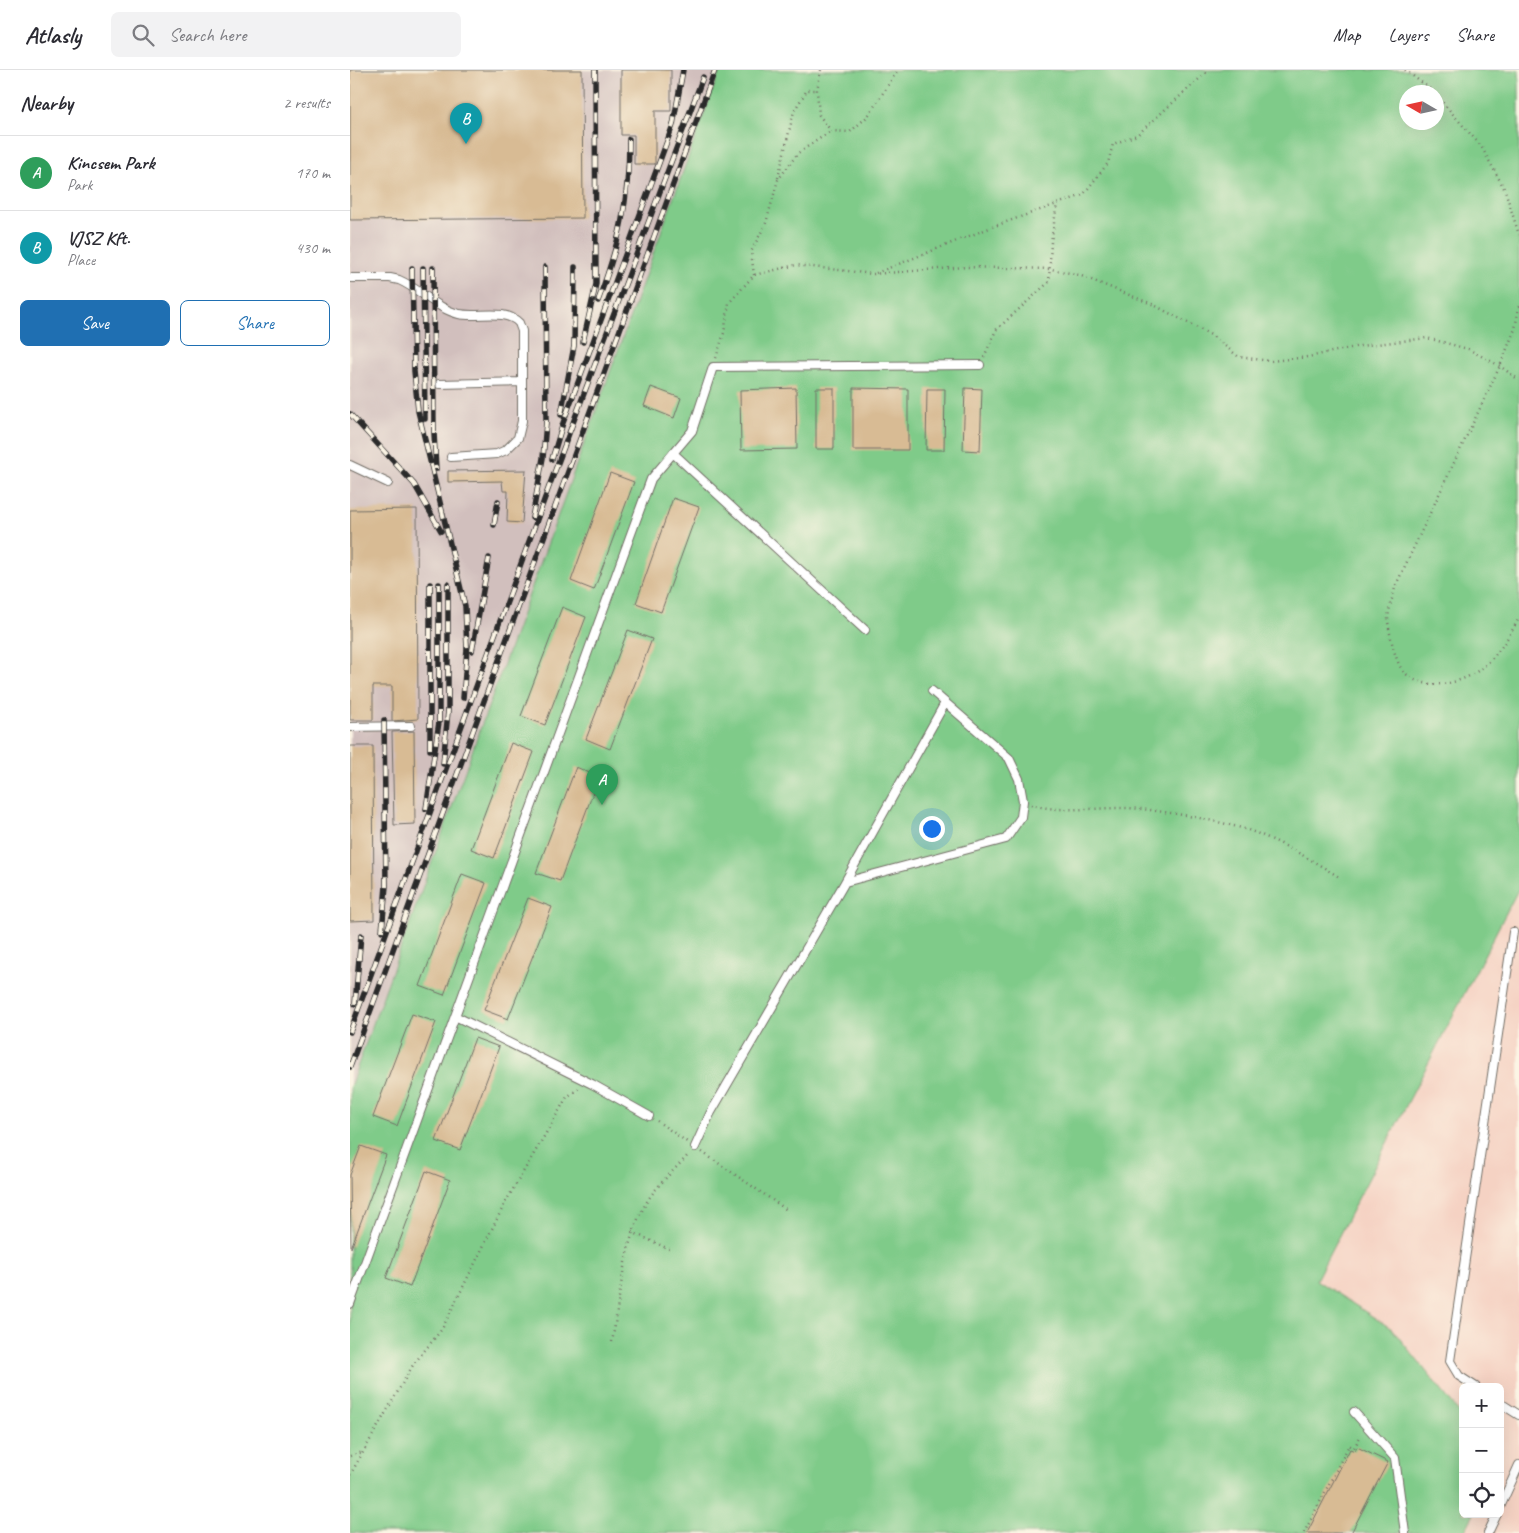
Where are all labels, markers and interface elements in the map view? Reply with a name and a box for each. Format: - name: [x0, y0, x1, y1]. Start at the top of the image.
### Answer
- search box: [111, 12, 461, 57]
- text: Atlasly: [25, 20, 81, 50]
- icon: search: [129, 21, 157, 49]
- text: Search here: [169, 23, 246, 47]
- text: Map: [1333, 24, 1361, 46]
- text: Layers: [1389, 24, 1428, 46]
- text: Share: [1456, 24, 1494, 46]
- north arrow: [1399, 85, 1444, 130]
- text: Nearby: [20, 90, 73, 116]
- text: 2 results: [283, 93, 330, 113]
- pin: B: [450, 103, 482, 144]
- text: Kincsem Park: [67, 151, 155, 175]
- text: A: [32, 163, 40, 183]
- text: 170 m: [296, 163, 330, 183]
- text: Park: [67, 175, 92, 195]
- text: VJSZ Kft.: [67, 226, 130, 250]
- text: B: [32, 238, 40, 258]
- text: 430 m: [296, 238, 330, 258]
- text: Place: [67, 250, 95, 270]
- button: Save: [20, 300, 170, 346]
- button: Share: [180, 300, 330, 346]
- pin: A: [586, 764, 618, 805]
- your location: [919, 816, 945, 842]
- map controls: [1459, 1383, 1504, 1518]
- button: +: [1459, 1383, 1504, 1428]
- button: −: [1459, 1428, 1504, 1473]
- button: locate: [1459, 1473, 1504, 1518]

